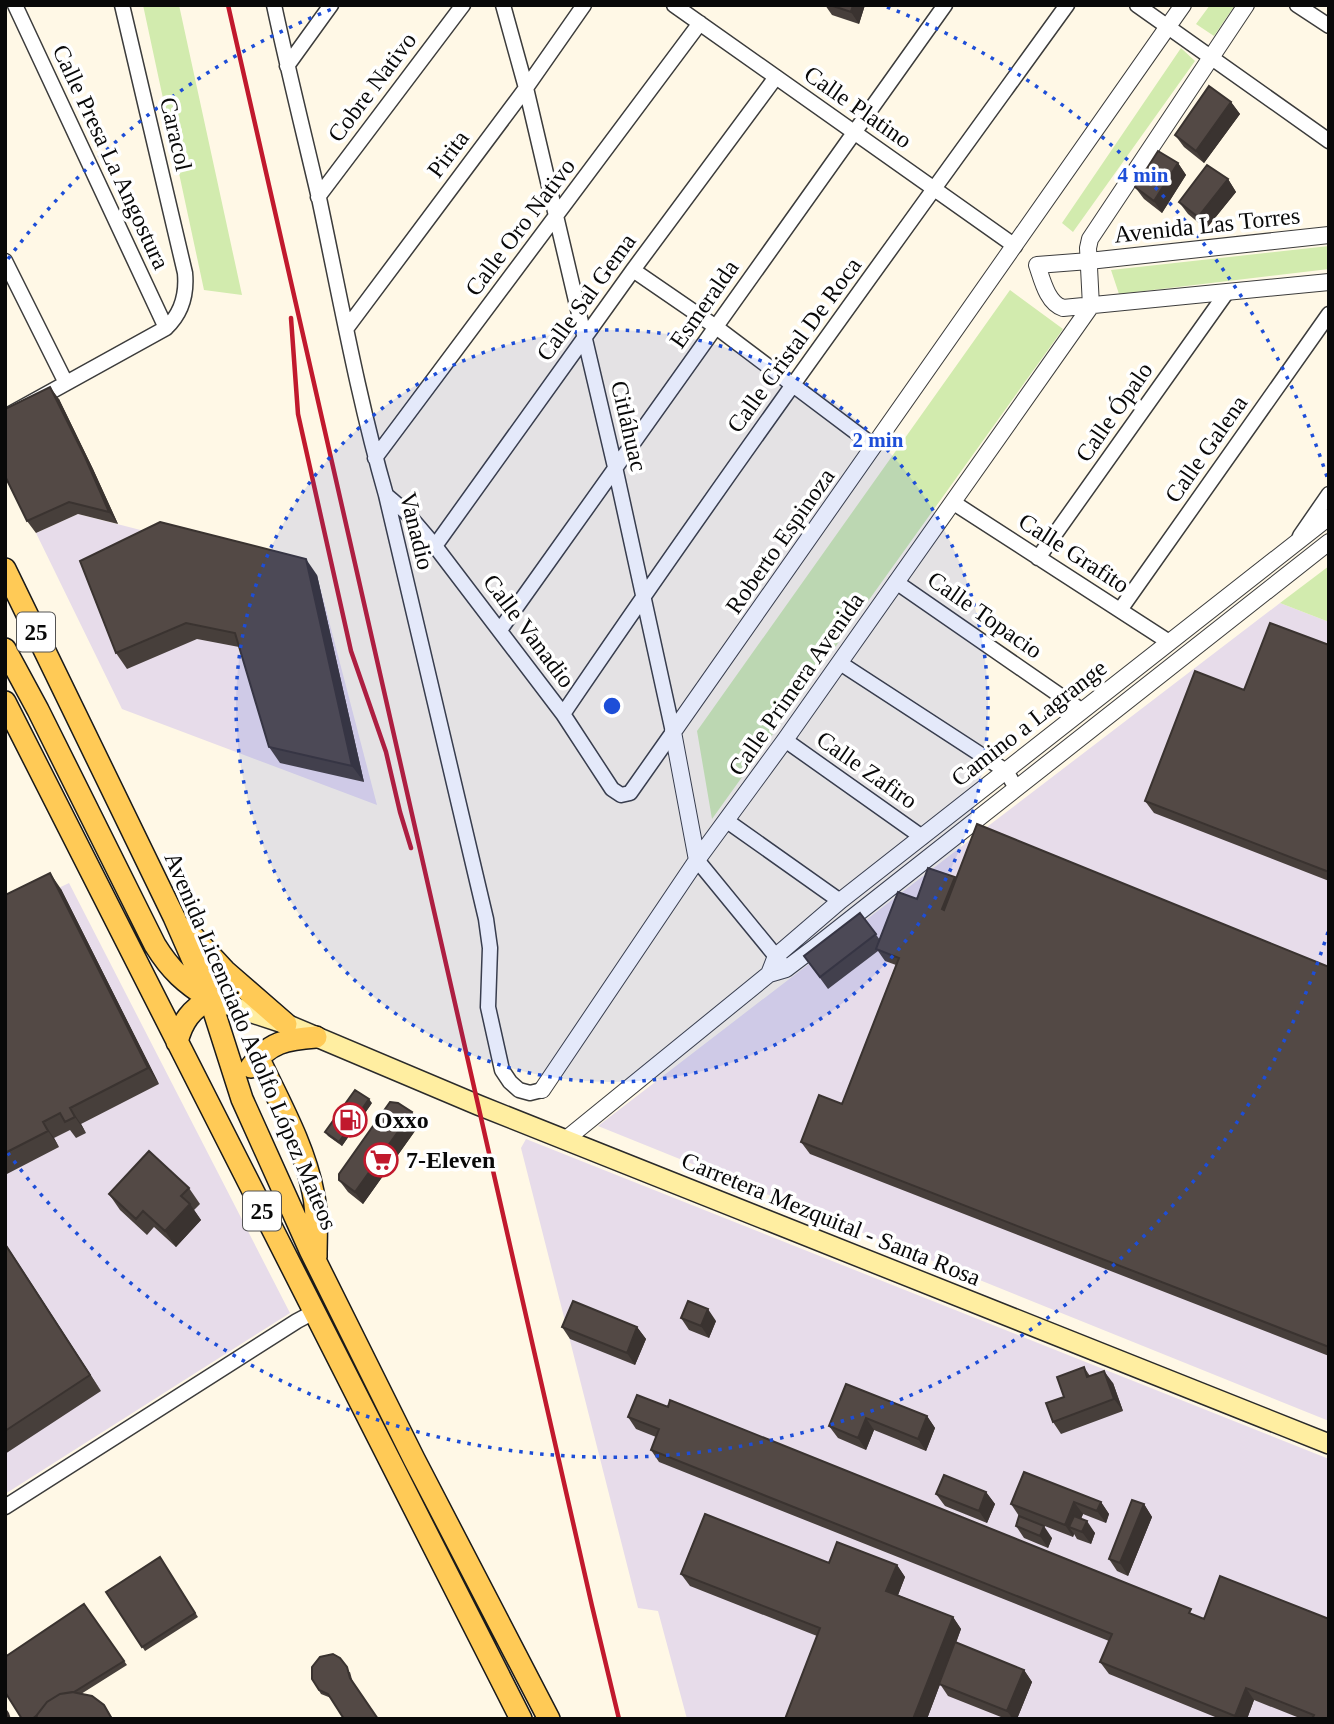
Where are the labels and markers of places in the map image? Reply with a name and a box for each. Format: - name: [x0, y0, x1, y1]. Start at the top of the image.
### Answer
- centre of rings: [600, 694, 624, 718]
- fuel station icon: Oxxo: [331, 1101, 369, 1139]
- place label: Oxxo: [374, 1107, 429, 1133]
- supermarket icon: 7-Eleven: [362, 1141, 400, 1179]
- place label: 7-Eleven: [406, 1147, 495, 1173]

